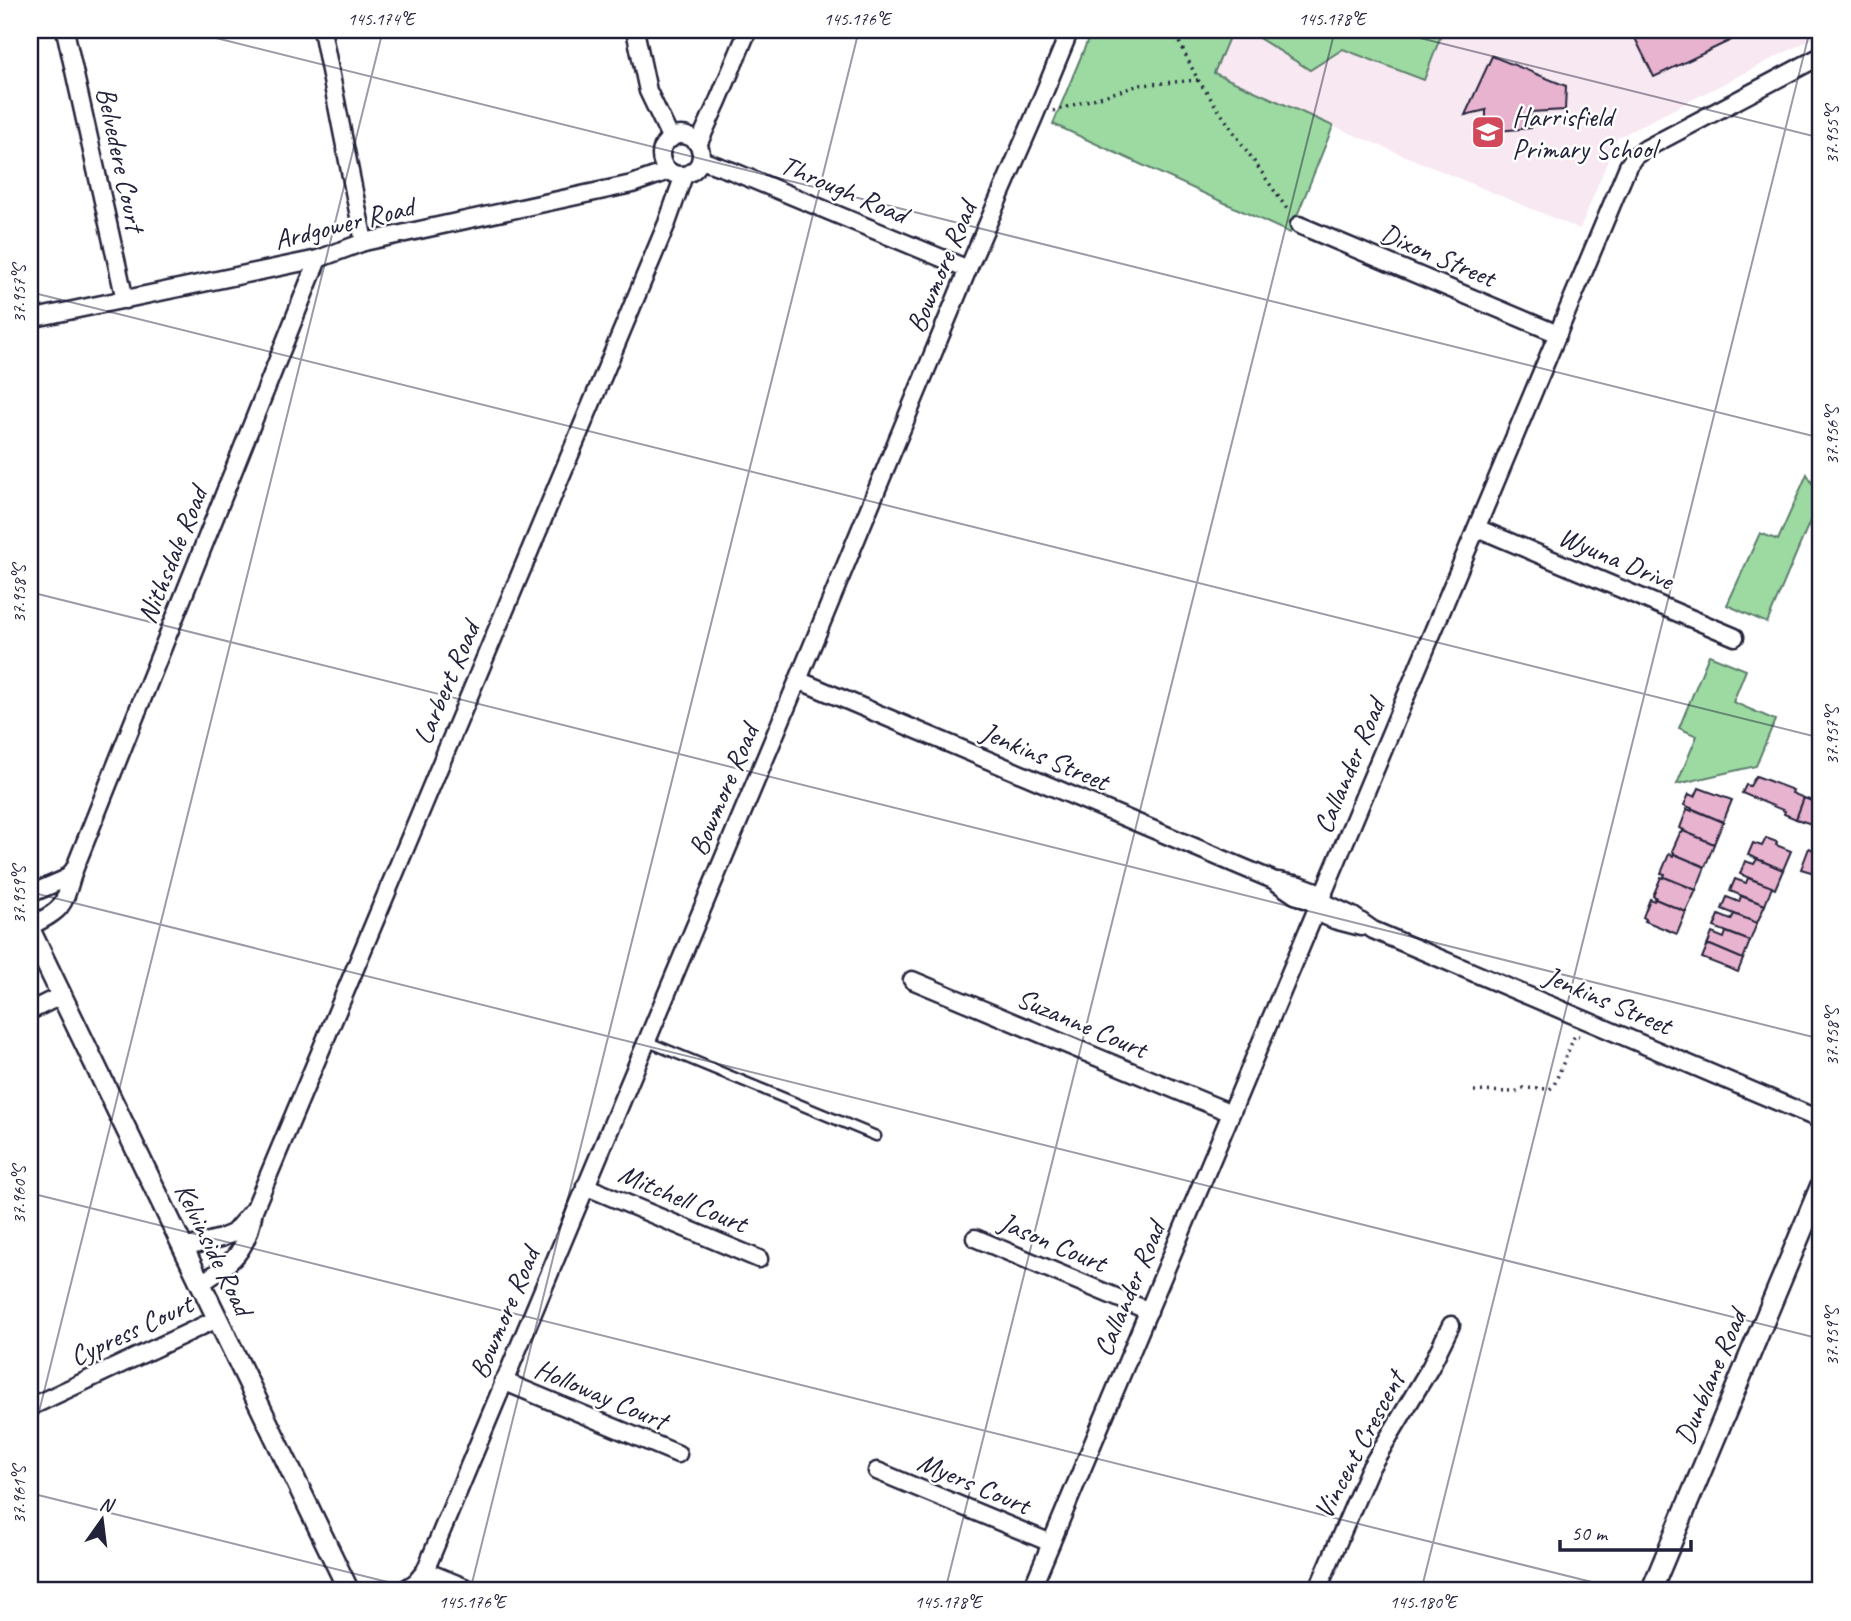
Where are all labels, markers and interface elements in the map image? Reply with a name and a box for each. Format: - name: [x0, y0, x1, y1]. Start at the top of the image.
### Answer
- text: 145.174°E: [348, 8, 417, 30]
- text: 145.176°E: [824, 8, 893, 30]
- text: 145.178°E: [1299, 8, 1368, 30]
- street label: Belvedere Court: [89, 84, 154, 238]
- place label: Harrisfield Primary School: [1512, 99, 1661, 166]
- text: 37.955°S: [1821, 103, 1843, 164]
- school or university icon: Harrisfield Primary School: [1469, 113, 1507, 151]
- street label: Through Road: [775, 147, 916, 233]
- street label: Ardgower Road: [271, 188, 421, 257]
- street label: Bowmore Road: [898, 193, 986, 338]
- street label: Dixon Street: [1375, 215, 1503, 296]
- text: 37.957°S: [8, 262, 30, 323]
- text: 37.956°S: [1821, 404, 1843, 465]
- street label: Nithsdale Road: [129, 478, 217, 628]
- street label: Wyuna Drive: [1554, 518, 1680, 598]
- text: 37.958°S: [8, 562, 30, 623]
- street label: Larbert Road: [405, 613, 489, 749]
- street label: Callander Road: [1305, 690, 1395, 838]
- text: 37.957°S: [1821, 704, 1843, 765]
- street label: Jenkins Street: [974, 713, 1116, 800]
- street label: Bowmore Road: [680, 716, 768, 861]
- text: 37.959°S: [8, 863, 30, 924]
- street label: Jenkins Street: [1537, 957, 1679, 1044]
- street label: Suzanne Court: [1012, 980, 1155, 1067]
- text: 37.958°S: [1821, 1005, 1843, 1066]
- street label: Mitchell Court: [614, 1155, 755, 1242]
- text: 37.960°S: [8, 1163, 30, 1224]
- street label: Kelvinside Road: [167, 1177, 263, 1324]
- street label: Jason Court: [993, 1203, 1114, 1281]
- street label: Callander Road: [1085, 1213, 1175, 1361]
- street label: Bowmore Road: [461, 1239, 549, 1384]
- street label: Cypress Court: [64, 1285, 200, 1374]
- street label: Dunblane Road: [1666, 1301, 1756, 1449]
- text: 37.959°S: [1821, 1305, 1843, 1366]
- street label: Holloway Court: [530, 1351, 676, 1439]
- street label: Vincent Crescent: [1306, 1362, 1414, 1525]
- street label: Myers Court: [913, 1444, 1038, 1523]
- text: 37.961°S: [8, 1463, 30, 1524]
- north arrow: [66, 1484, 136, 1554]
- text: N: [97, 1491, 118, 1518]
- scale bar: [1560, 1509, 1692, 1553]
- text: 50 m: [1571, 1520, 1609, 1546]
- text: 145.176°E: [439, 1591, 508, 1613]
- text: 145.178°E: [915, 1591, 984, 1613]
- text: 145.180°E: [1390, 1591, 1459, 1613]

